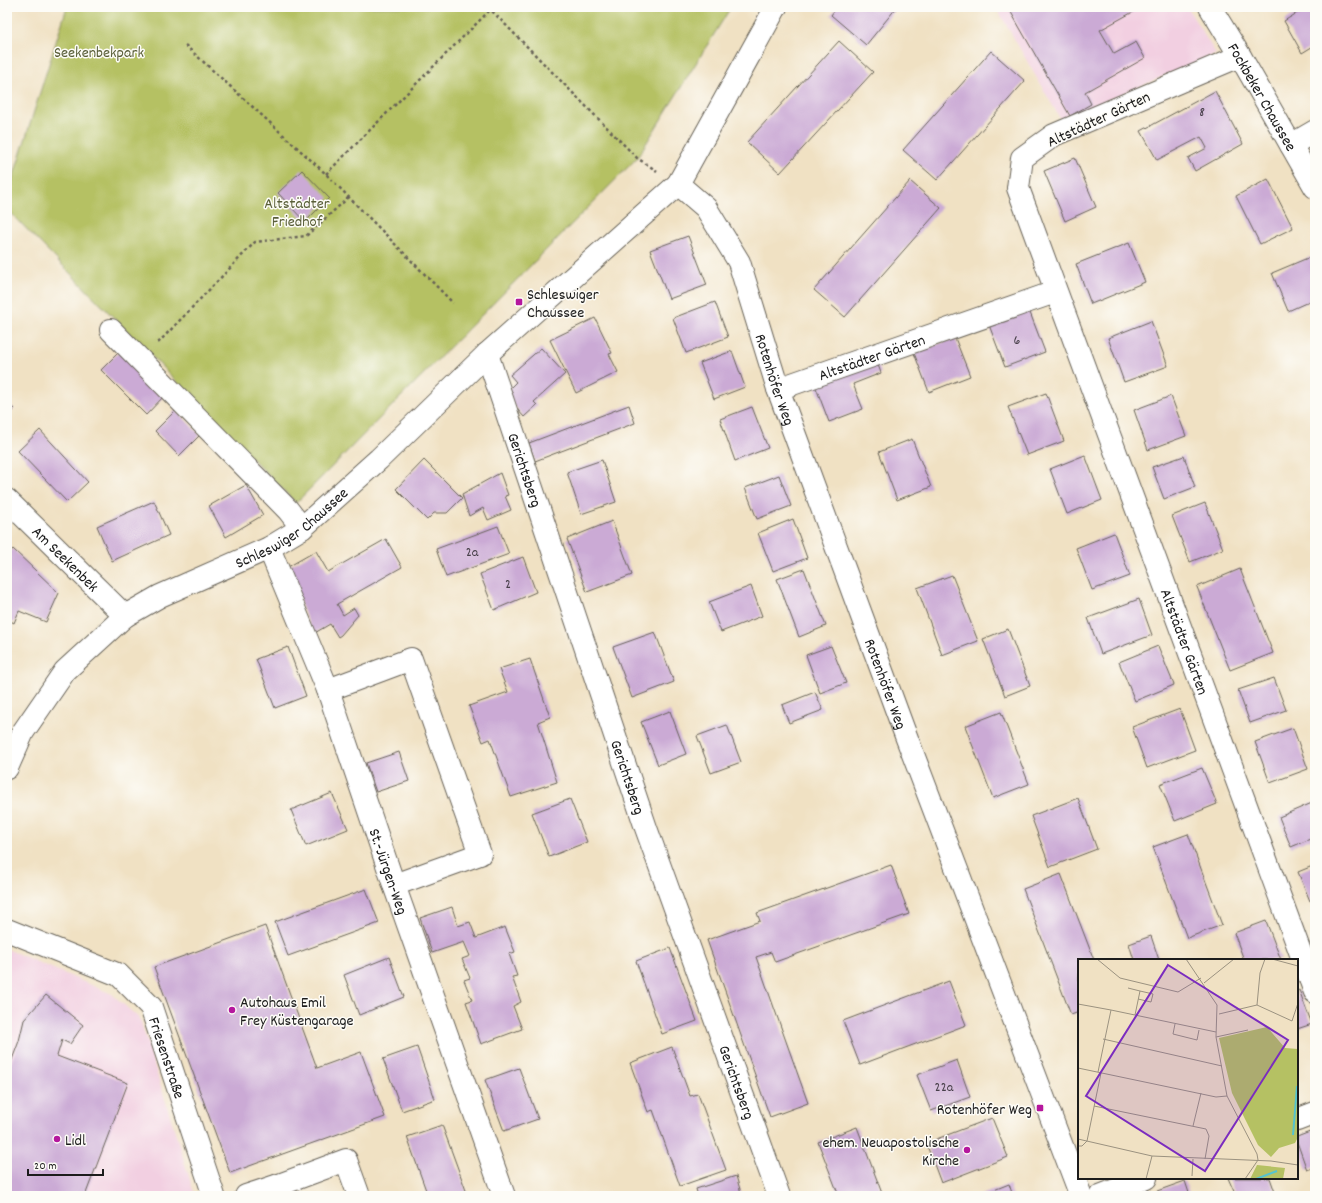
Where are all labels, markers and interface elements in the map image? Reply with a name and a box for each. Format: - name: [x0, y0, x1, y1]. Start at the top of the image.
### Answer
- street label: Fockbeker Chaussee: [1221, 39, 1301, 156]
- park label: Seekenbekpark: [54, 42, 144, 65]
- street label: Altstädter Gärten: [1044, 86, 1154, 154]
- house number: 8: [1199, 103, 1205, 123]
- park label: Altstädter Friedhof: [264, 193, 330, 234]
- place label: Schleswiger Chaussee: [527, 284, 599, 325]
- marker: Schleswiger Chaussee: [514, 297, 524, 307]
- street label: Altstädter Gärten: [816, 329, 929, 388]
- street label: Rotenhöfer Weg: [748, 331, 799, 429]
- house number: 6: [1014, 331, 1021, 351]
- street label: Gerichtsberg: [500, 430, 547, 511]
- street label: Schleswiger Chaussee: [232, 483, 354, 576]
- street label: Am Seekenbek: [26, 522, 103, 598]
- house number: 2a: [466, 543, 479, 563]
- house number: 2: [505, 575, 511, 595]
- street label: Altstädter Gärten: [1153, 586, 1213, 698]
- street label: Rotenhöfer Weg: [857, 636, 912, 733]
- street label: Gerichtsberg: [603, 737, 650, 818]
- street label: St.-Jürgen-Weg: [362, 826, 413, 918]
- inset map: [1078, 959, 1298, 1179]
- place label: Autohaus Emil Frey Küstengarage: [240, 992, 354, 1033]
- marker: Autohaus Emil Frey Küstengarage: [227, 1005, 237, 1015]
- street label: Friesenstraße: [141, 1014, 190, 1102]
- street label: Gerichtsberg: [711, 1043, 759, 1123]
- house number: 22a: [935, 1078, 954, 1098]
- place label: Rotenhöfer Weg: [937, 1099, 1032, 1122]
- marker: Rotenhöfer Weg: [1035, 1103, 1045, 1113]
- place label: Lidl: [65, 1130, 86, 1153]
- place label: ehem. Neuapostolische Kirche: [822, 1132, 959, 1173]
- marker: Lidl: [52, 1134, 62, 1144]
- marker: ehem. Neuapostolische Kirche: [962, 1145, 972, 1155]
- scale bar: [28, 1151, 103, 1177]
- text: 20 m: [34, 1158, 57, 1175]

